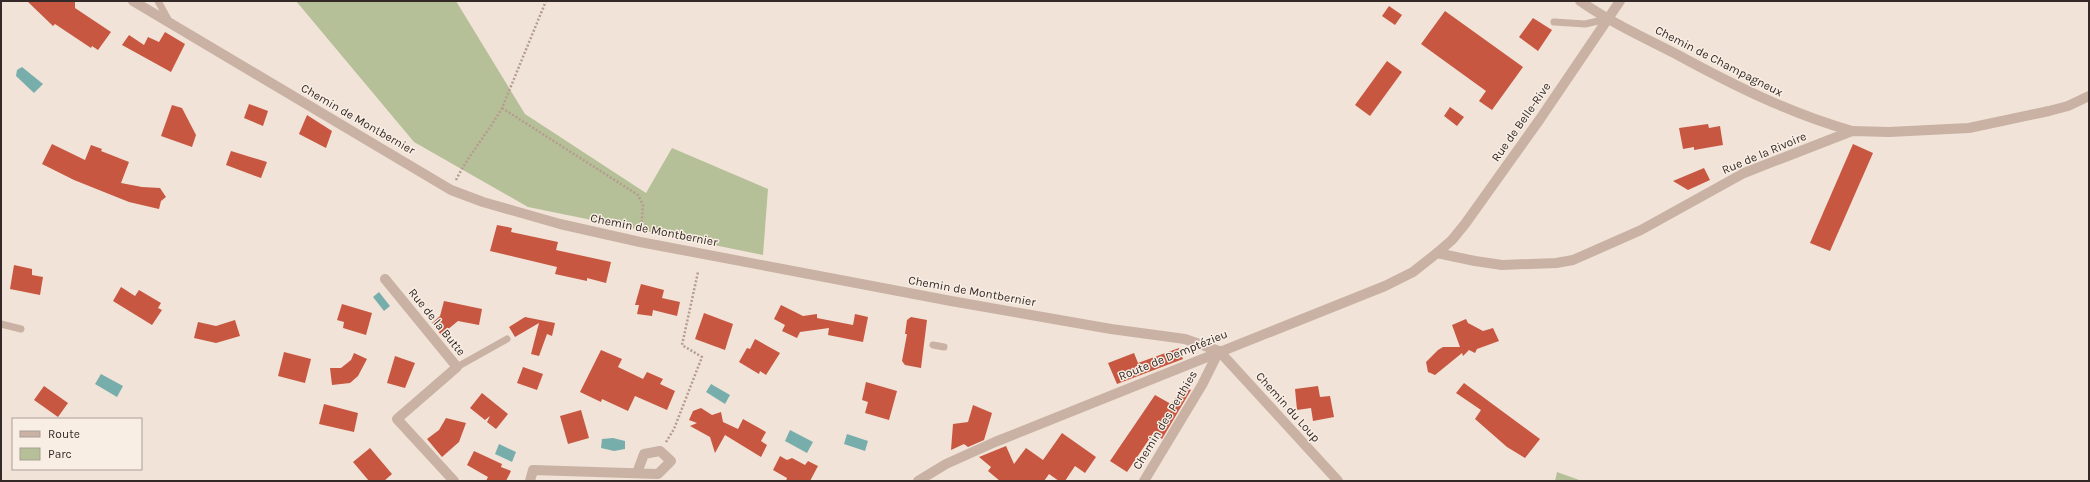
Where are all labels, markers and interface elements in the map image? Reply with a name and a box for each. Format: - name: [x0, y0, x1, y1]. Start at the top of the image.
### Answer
- street label: Chemin de Champagneux: [1653, 23, 1785, 99]
- street label: Rue de Belle-Rive: [1488, 80, 1554, 164]
- street label: Chemin de Montbernier: [299, 81, 418, 158]
- street label: Rue de la Rivoire: [1720, 129, 1808, 177]
- street label: Chemin de Montbernier: [589, 211, 719, 249]
- street label: Chemin de Montbernier: [907, 273, 1037, 309]
- street label: Rue de la Butte: [406, 286, 468, 358]
- street label: Route de Demptézieu: [1116, 327, 1230, 383]
- street label: Chemin des Perthies: [1130, 368, 1200, 472]
- street label: Chemin du Loup: [1253, 369, 1323, 445]
- legend: [12, 418, 142, 470]
- text: Route: [48, 427, 80, 441]
- text: Parc: [48, 447, 72, 461]

